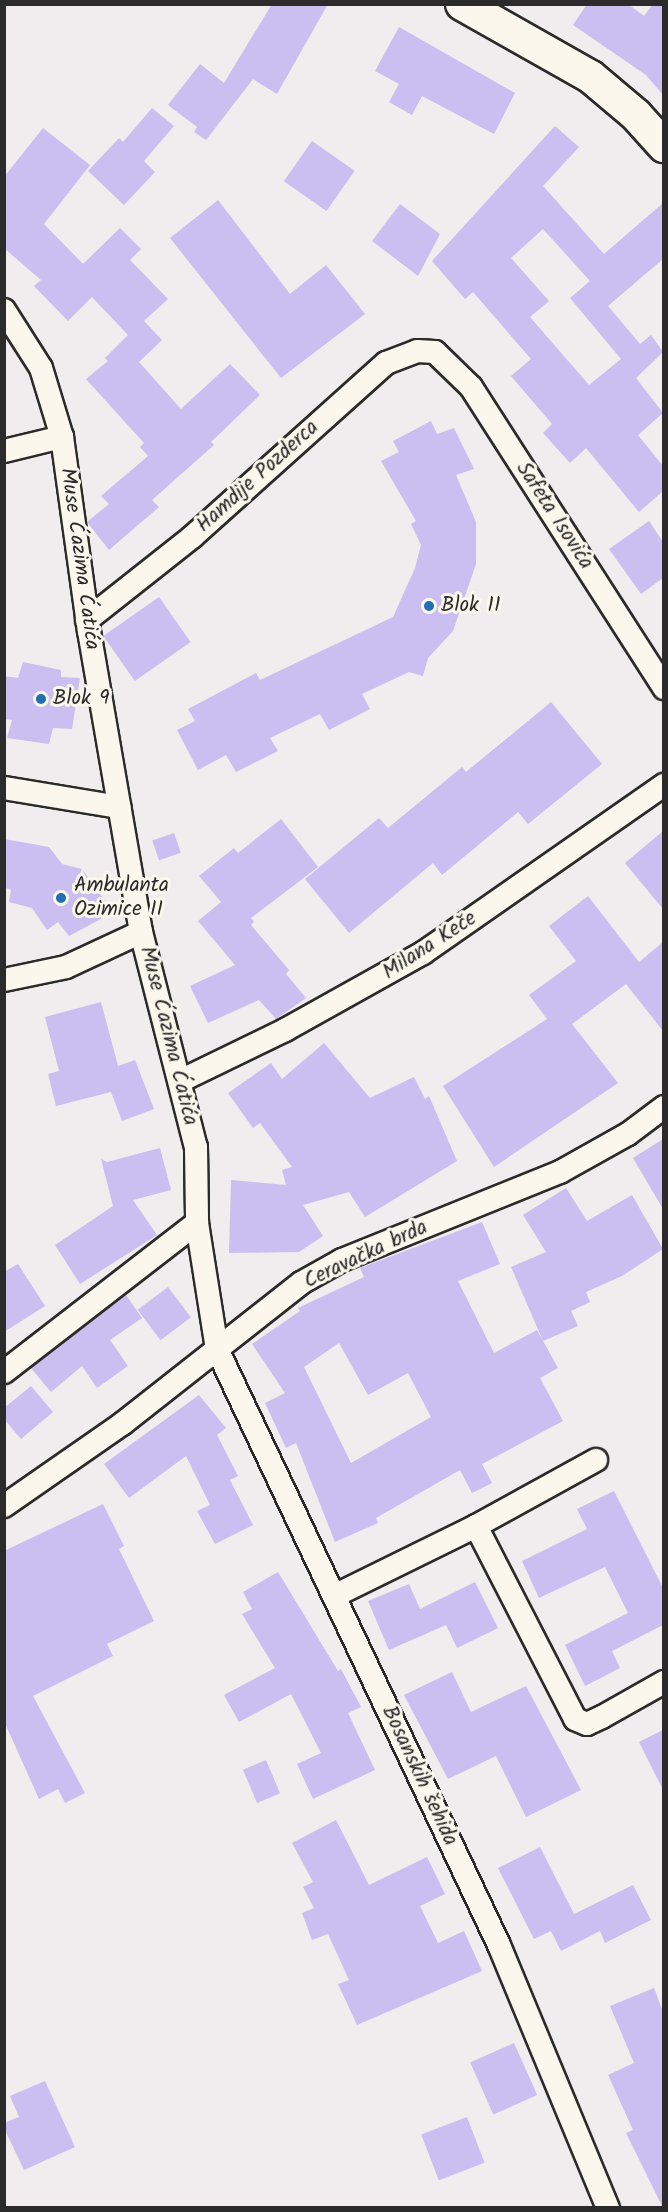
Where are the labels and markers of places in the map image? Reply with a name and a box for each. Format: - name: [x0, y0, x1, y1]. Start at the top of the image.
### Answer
- place label: Blok 11: [441, 593, 500, 619]
- marker: Blok 11: [422, 599, 436, 613]
- place label: Blok 9: [53, 686, 110, 712]
- marker: Blok 9: [34, 692, 48, 706]
- place label: Ambulanta Ozimice II: [74, 873, 169, 923]
- marker: Ambulanta Ozimice II: [52, 889, 70, 907]

